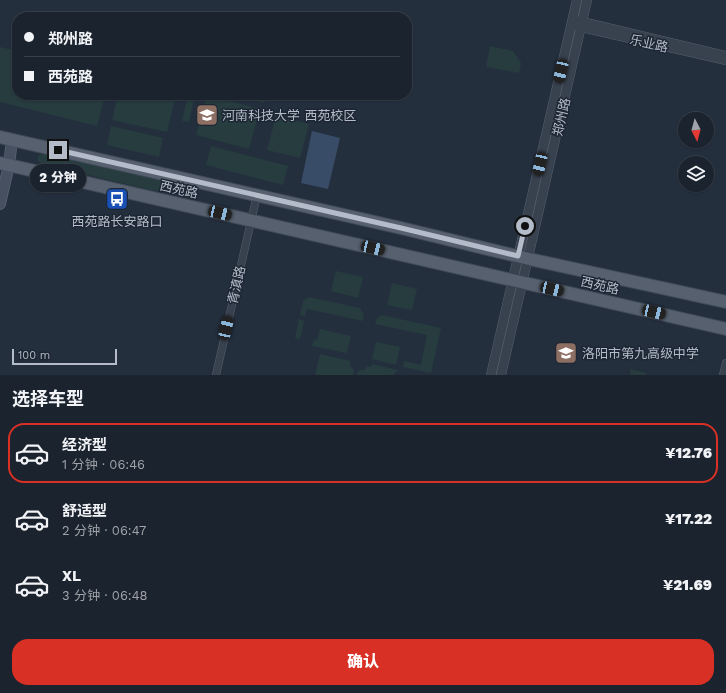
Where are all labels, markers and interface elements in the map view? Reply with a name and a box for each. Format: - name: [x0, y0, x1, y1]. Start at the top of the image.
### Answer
- text: 郑州路: [48, 30, 93, 48]
- street label: 乐业路: [628, 32, 670, 55]
- car: [552, 58, 570, 84]
- text: 西苑路: [48, 68, 93, 86]
- street label: 郑州路: [550, 96, 573, 138]
- school or university icon: 河南科技大学 西苑校区: [194, 102, 220, 128]
- place label: 河南科技大学 西苑校区: [222, 108, 356, 123]
- north arrow: [678, 112, 714, 148]
- map controls: [678, 112, 714, 192]
- route end: [49, 141, 67, 159]
- car: [531, 151, 549, 177]
- button: layers: [678, 156, 714, 192]
- callout: 2 分钟: [30, 164, 86, 192]
- text: 2 分钟: [39, 170, 77, 185]
- street label: 西苑路: [158, 178, 200, 201]
- bus stop icon: 西苑路长安路口: [104, 186, 130, 212]
- car: [207, 204, 233, 222]
- place label: 西苑路长安路口: [71, 214, 163, 229]
- route start: [516, 217, 534, 235]
- car: [360, 239, 386, 257]
- street label: 青滇路: [225, 264, 248, 306]
- street label: 西苑路: [579, 274, 621, 297]
- car: [539, 280, 565, 298]
- car: [641, 303, 667, 321]
- car: [217, 315, 235, 341]
- school or university icon: 洛阳市第九高级中学: [553, 340, 579, 366]
- place label: 洛阳市第九高级中学: [582, 346, 699, 361]
- scale bar: [12, 347, 117, 366]
- text: 100 m: [18, 349, 50, 362]
- text: 选择车型: [12, 388, 84, 409]
- icon: car: [14, 435, 50, 471]
- text: 经济型: [62, 436, 107, 454]
- text: ¥12.76: [665, 444, 712, 462]
- text: 1 分钟 · 06:46: [62, 457, 145, 472]
- icon: car: [14, 501, 50, 537]
- text: 舒适型: [62, 502, 107, 520]
- text: ¥17.22: [665, 510, 712, 528]
- text: 2 分钟 · 06:47: [62, 523, 146, 538]
- icon: car: [14, 567, 50, 603]
- text: XL: [62, 567, 81, 585]
- text: ¥21.69: [663, 576, 712, 594]
- text: 3 分钟 · 06:48: [62, 588, 148, 603]
- button: 确认: [12, 639, 714, 685]

